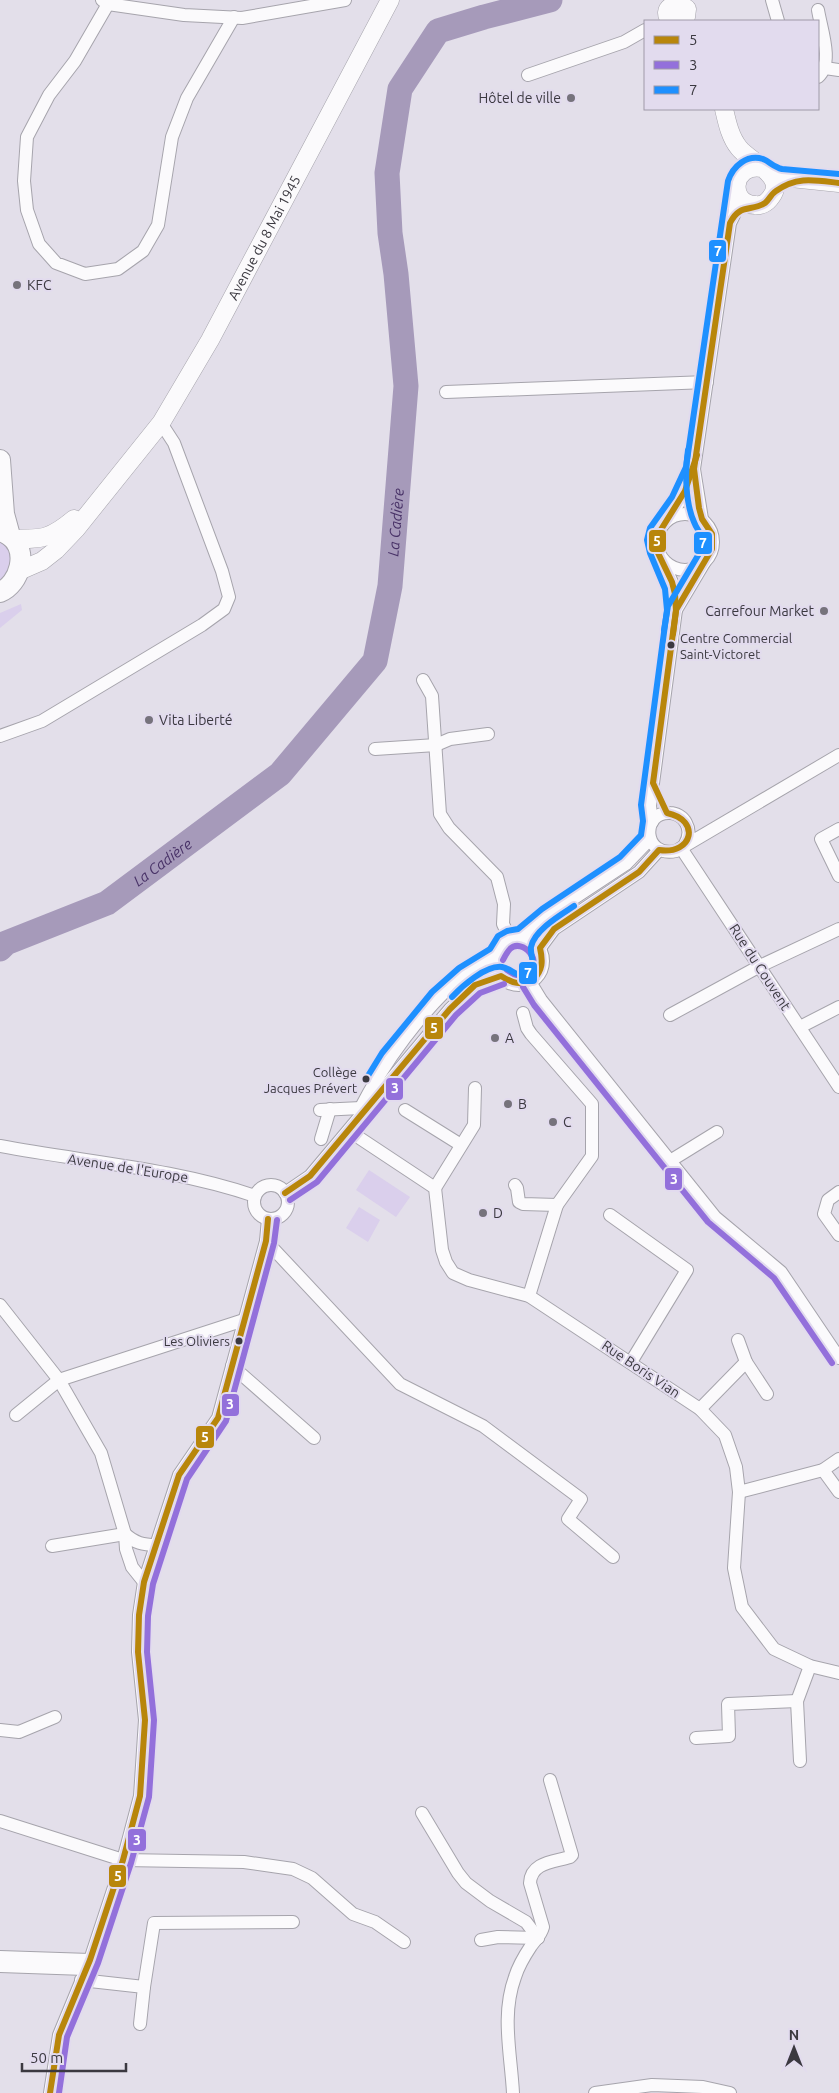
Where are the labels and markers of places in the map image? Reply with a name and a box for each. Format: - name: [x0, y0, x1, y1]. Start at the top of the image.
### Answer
- place label: Hôtel de ville: [479, 90, 561, 106]
- marker: Hôtel de ville: [565, 92, 577, 104]
- place label: KFC: [27, 277, 52, 293]
- marker: KFC: [11, 279, 23, 291]
- place label: Carrefour Market: [705, 603, 814, 619]
- marker: Carrefour Market: [818, 605, 830, 617]
- place label: Centre Commercial Saint-Victoret: [680, 631, 793, 661]
- marker: Centre Commercial Saint-Victoret: [666, 640, 676, 650]
- place label: Vita Liberté: [159, 712, 233, 728]
- marker: Vita Liberté: [143, 714, 155, 726]
- place label: A: [505, 1030, 514, 1046]
- marker: A: [489, 1032, 501, 1044]
- place label: Collège Jacques Prévert: [264, 1065, 357, 1095]
- marker: Collège Jacques Prévert: [361, 1074, 371, 1084]
- place label: B: [518, 1096, 527, 1112]
- marker: B: [502, 1098, 514, 1110]
- place label: C: [563, 1114, 572, 1130]
- marker: C: [547, 1116, 559, 1128]
- place label: D: [493, 1205, 503, 1221]
- marker: D: [477, 1207, 489, 1219]
- place label: Les Oliviers: [164, 1334, 230, 1348]
- marker: Les Oliviers: [234, 1336, 244, 1346]

